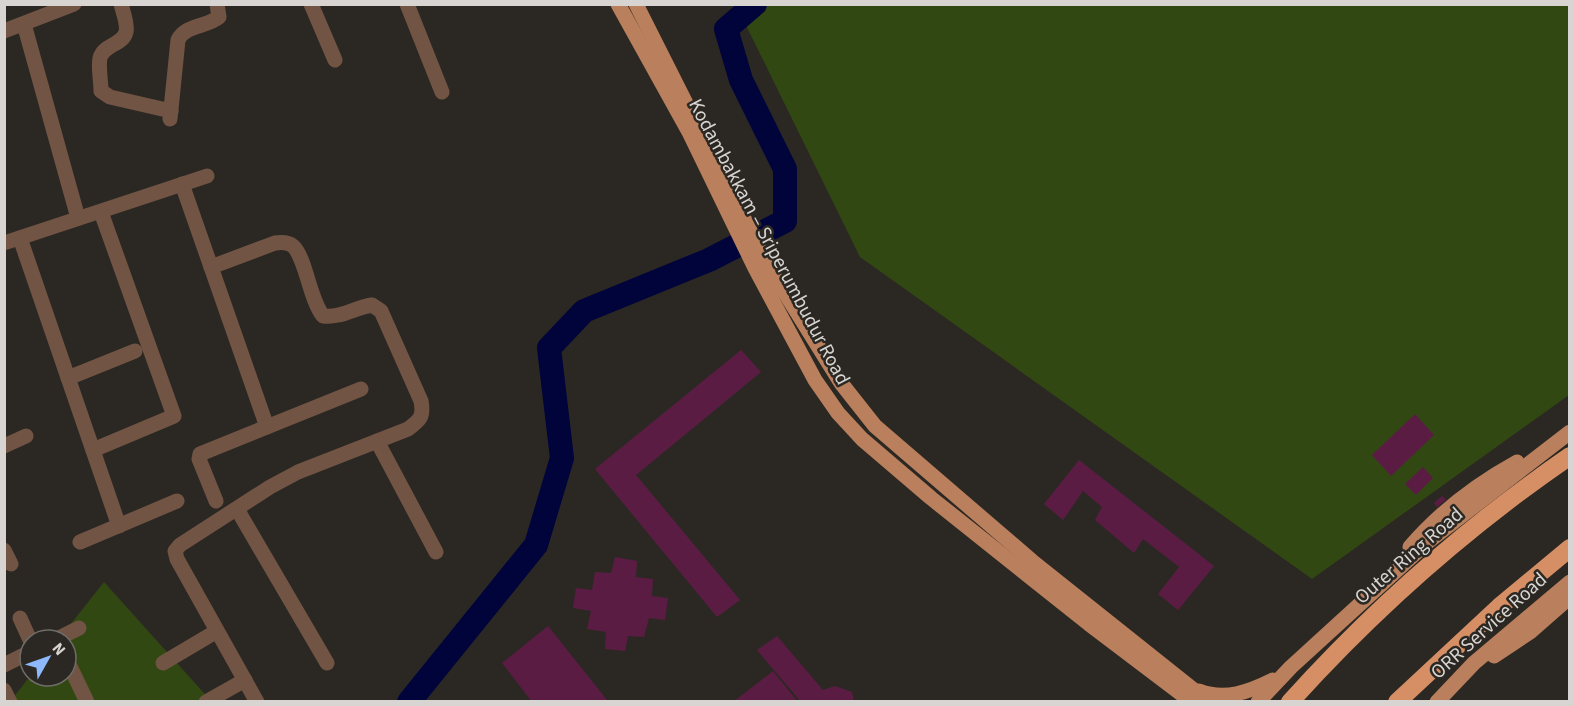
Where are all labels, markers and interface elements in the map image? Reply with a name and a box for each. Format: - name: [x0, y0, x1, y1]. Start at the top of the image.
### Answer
- street label: Kodambakkam – Sriperumbudur Road: [681, 94, 857, 390]
- street label: Outer Ring Road: [1349, 501, 1469, 611]
- street label: ORR Service Road: [1425, 566, 1553, 686]
- north arrow: [18, 628, 78, 688]
- text: N: [47, 638, 71, 660]

